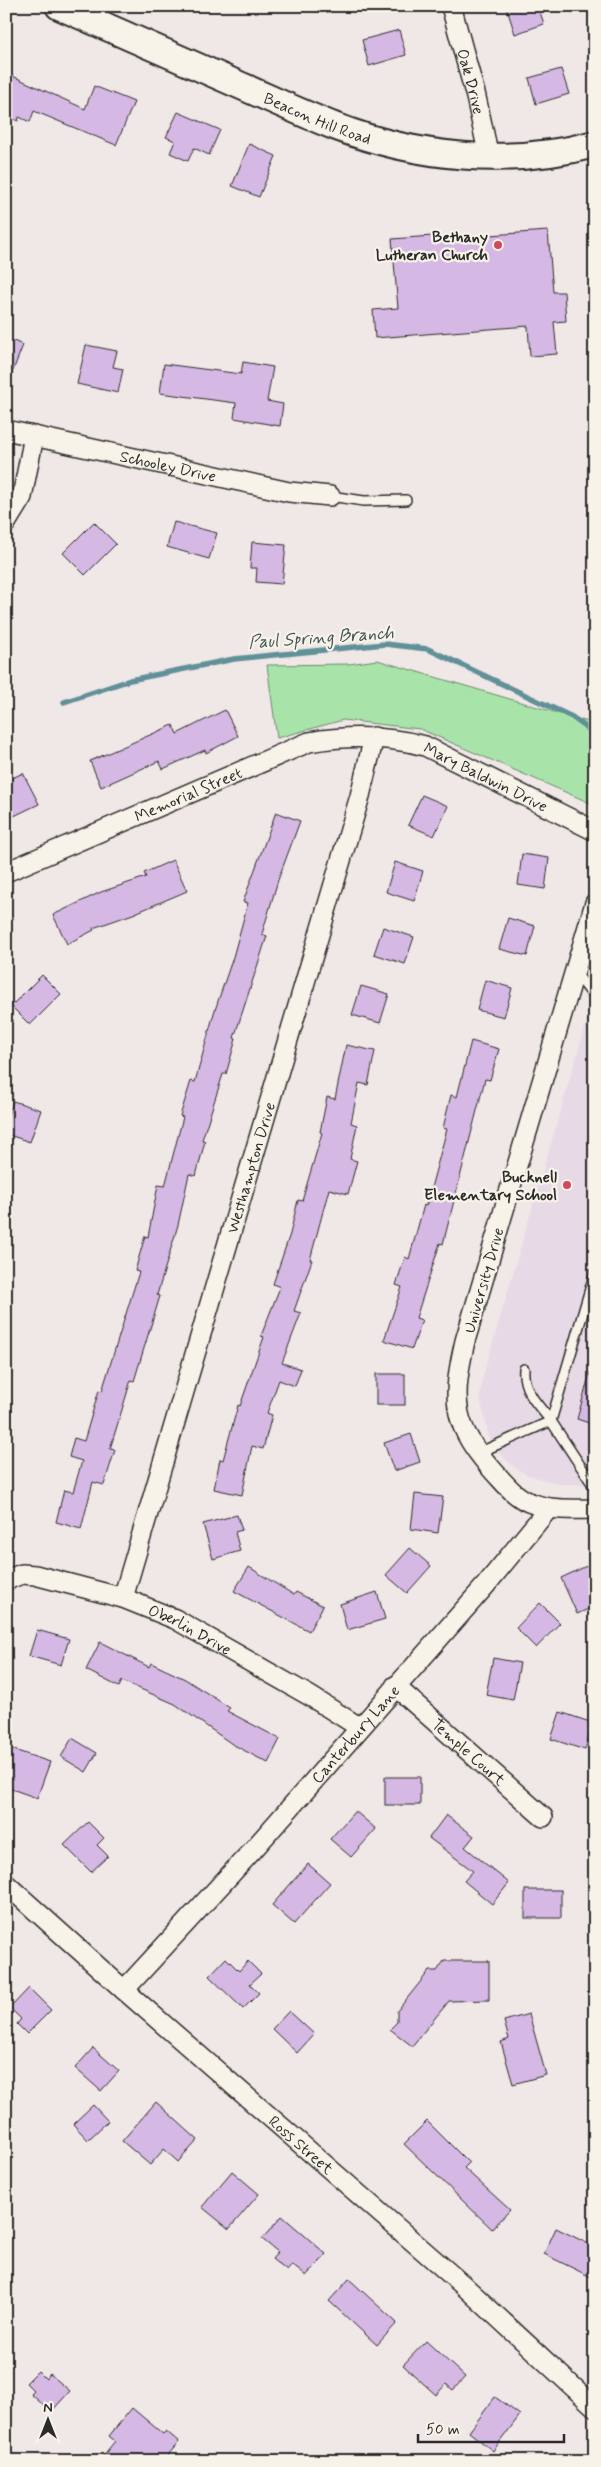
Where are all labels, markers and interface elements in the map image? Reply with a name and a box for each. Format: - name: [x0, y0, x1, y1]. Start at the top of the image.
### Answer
- street label: Oak Drive: [451, 46, 488, 116]
- street label: Beacon Hill Road: [260, 88, 373, 150]
- place label: Bethany Lutheran Church: [376, 227, 488, 266]
- marker: Bethany Lutheran Church: [492, 239, 504, 251]
- street label: Schooley Drive: [118, 446, 218, 488]
- water label: Paul Spring Branch: [247, 621, 395, 655]
- street label: Mary Baldwin Drive: [420, 738, 551, 818]
- street label: Memorial Street: [132, 763, 246, 828]
- street label: Westhampton Drive: [222, 1100, 281, 1236]
- place label: Bucknell Elementary School: [424, 1167, 557, 1206]
- marker: Bucknell Elementary School: [561, 1179, 573, 1191]
- street label: University Drive: [459, 1225, 510, 1336]
- street label: Oberlin Drive: [145, 1600, 235, 1661]
- street label: Canterbury Lane: [307, 1681, 405, 1788]
- street label: Temple Court: [427, 1714, 510, 1791]
- street label: Ross Street: [264, 2112, 338, 2180]
- north arrow: [22, 2394, 72, 2444]
- text: N: [43, 2399, 53, 2417]
- scale bar: [418, 2412, 565, 2444]
- text: 50 m: [426, 2420, 460, 2440]

